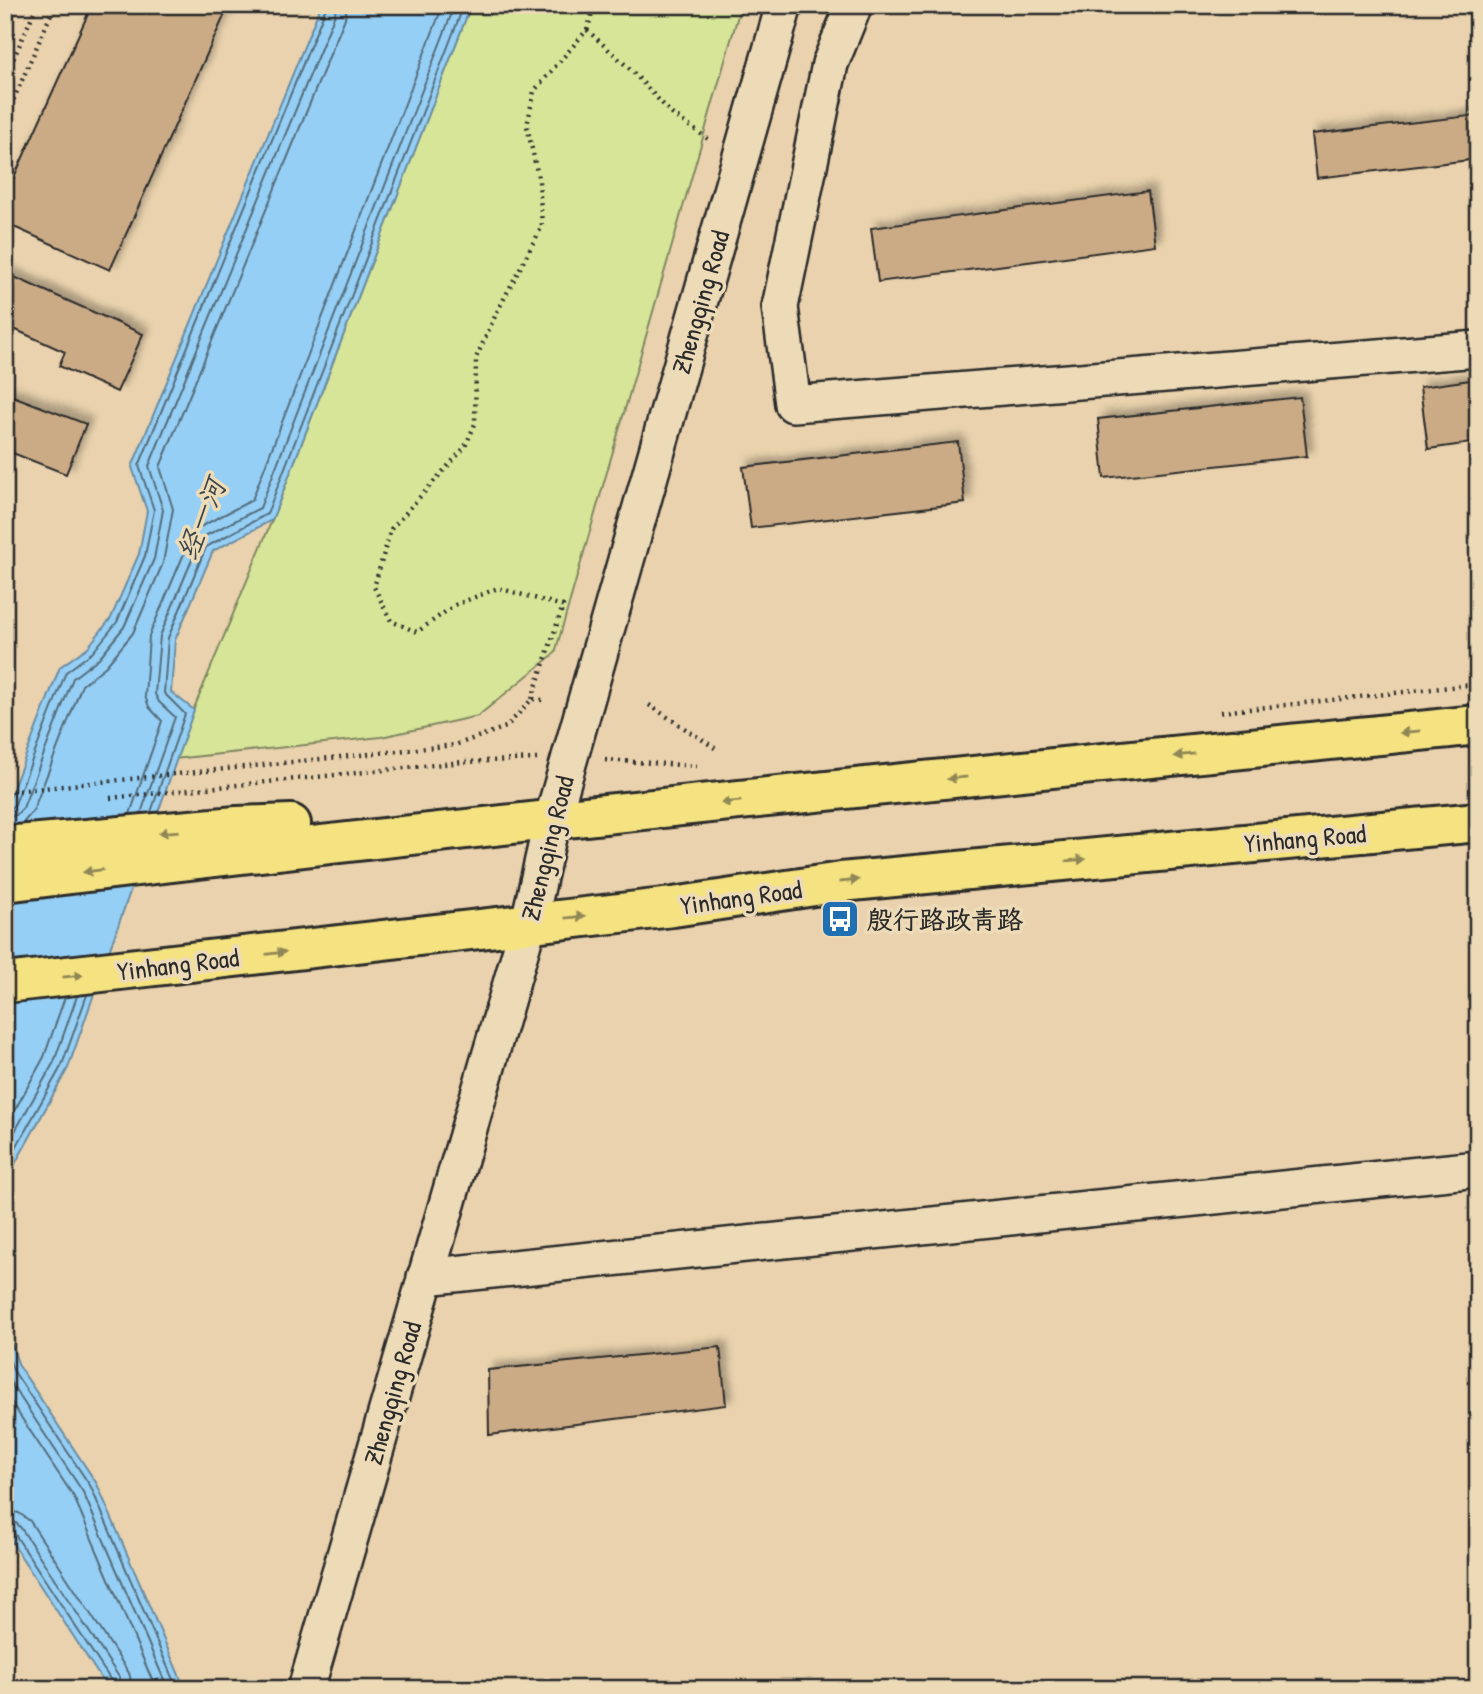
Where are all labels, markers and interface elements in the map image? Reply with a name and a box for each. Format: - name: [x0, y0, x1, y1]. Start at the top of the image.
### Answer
- street label: Zhengqing Road: [663, 226, 737, 378]
- water label: 经一河: [168, 469, 236, 565]
- one-way arrow: [1399, 727, 1421, 738]
- one-way arrow: [1172, 750, 1194, 761]
- street label: Zhengqing Road: [512, 772, 582, 924]
- one-way arrow: [946, 773, 968, 784]
- one-way arrow: [720, 796, 742, 807]
- street label: Yinhang Road: [1243, 815, 1367, 861]
- one-way arrow: [158, 827, 180, 838]
- one-way arrow: [1065, 854, 1087, 865]
- one-way arrow: [82, 866, 104, 877]
- street label: Yinhang Road: [678, 871, 804, 923]
- one-way arrow: [838, 875, 860, 886]
- bus stop icon: 殷行路政青路: [819, 898, 861, 940]
- place label: 殷行路政青路: [867, 902, 1023, 937]
- one-way arrow: [564, 911, 586, 922]
- street label: Yinhang Road: [115, 939, 241, 989]
- one-way arrow: [265, 947, 287, 958]
- one-way arrow: [62, 970, 84, 981]
- street label: Zhengqing Road: [355, 1317, 429, 1469]

